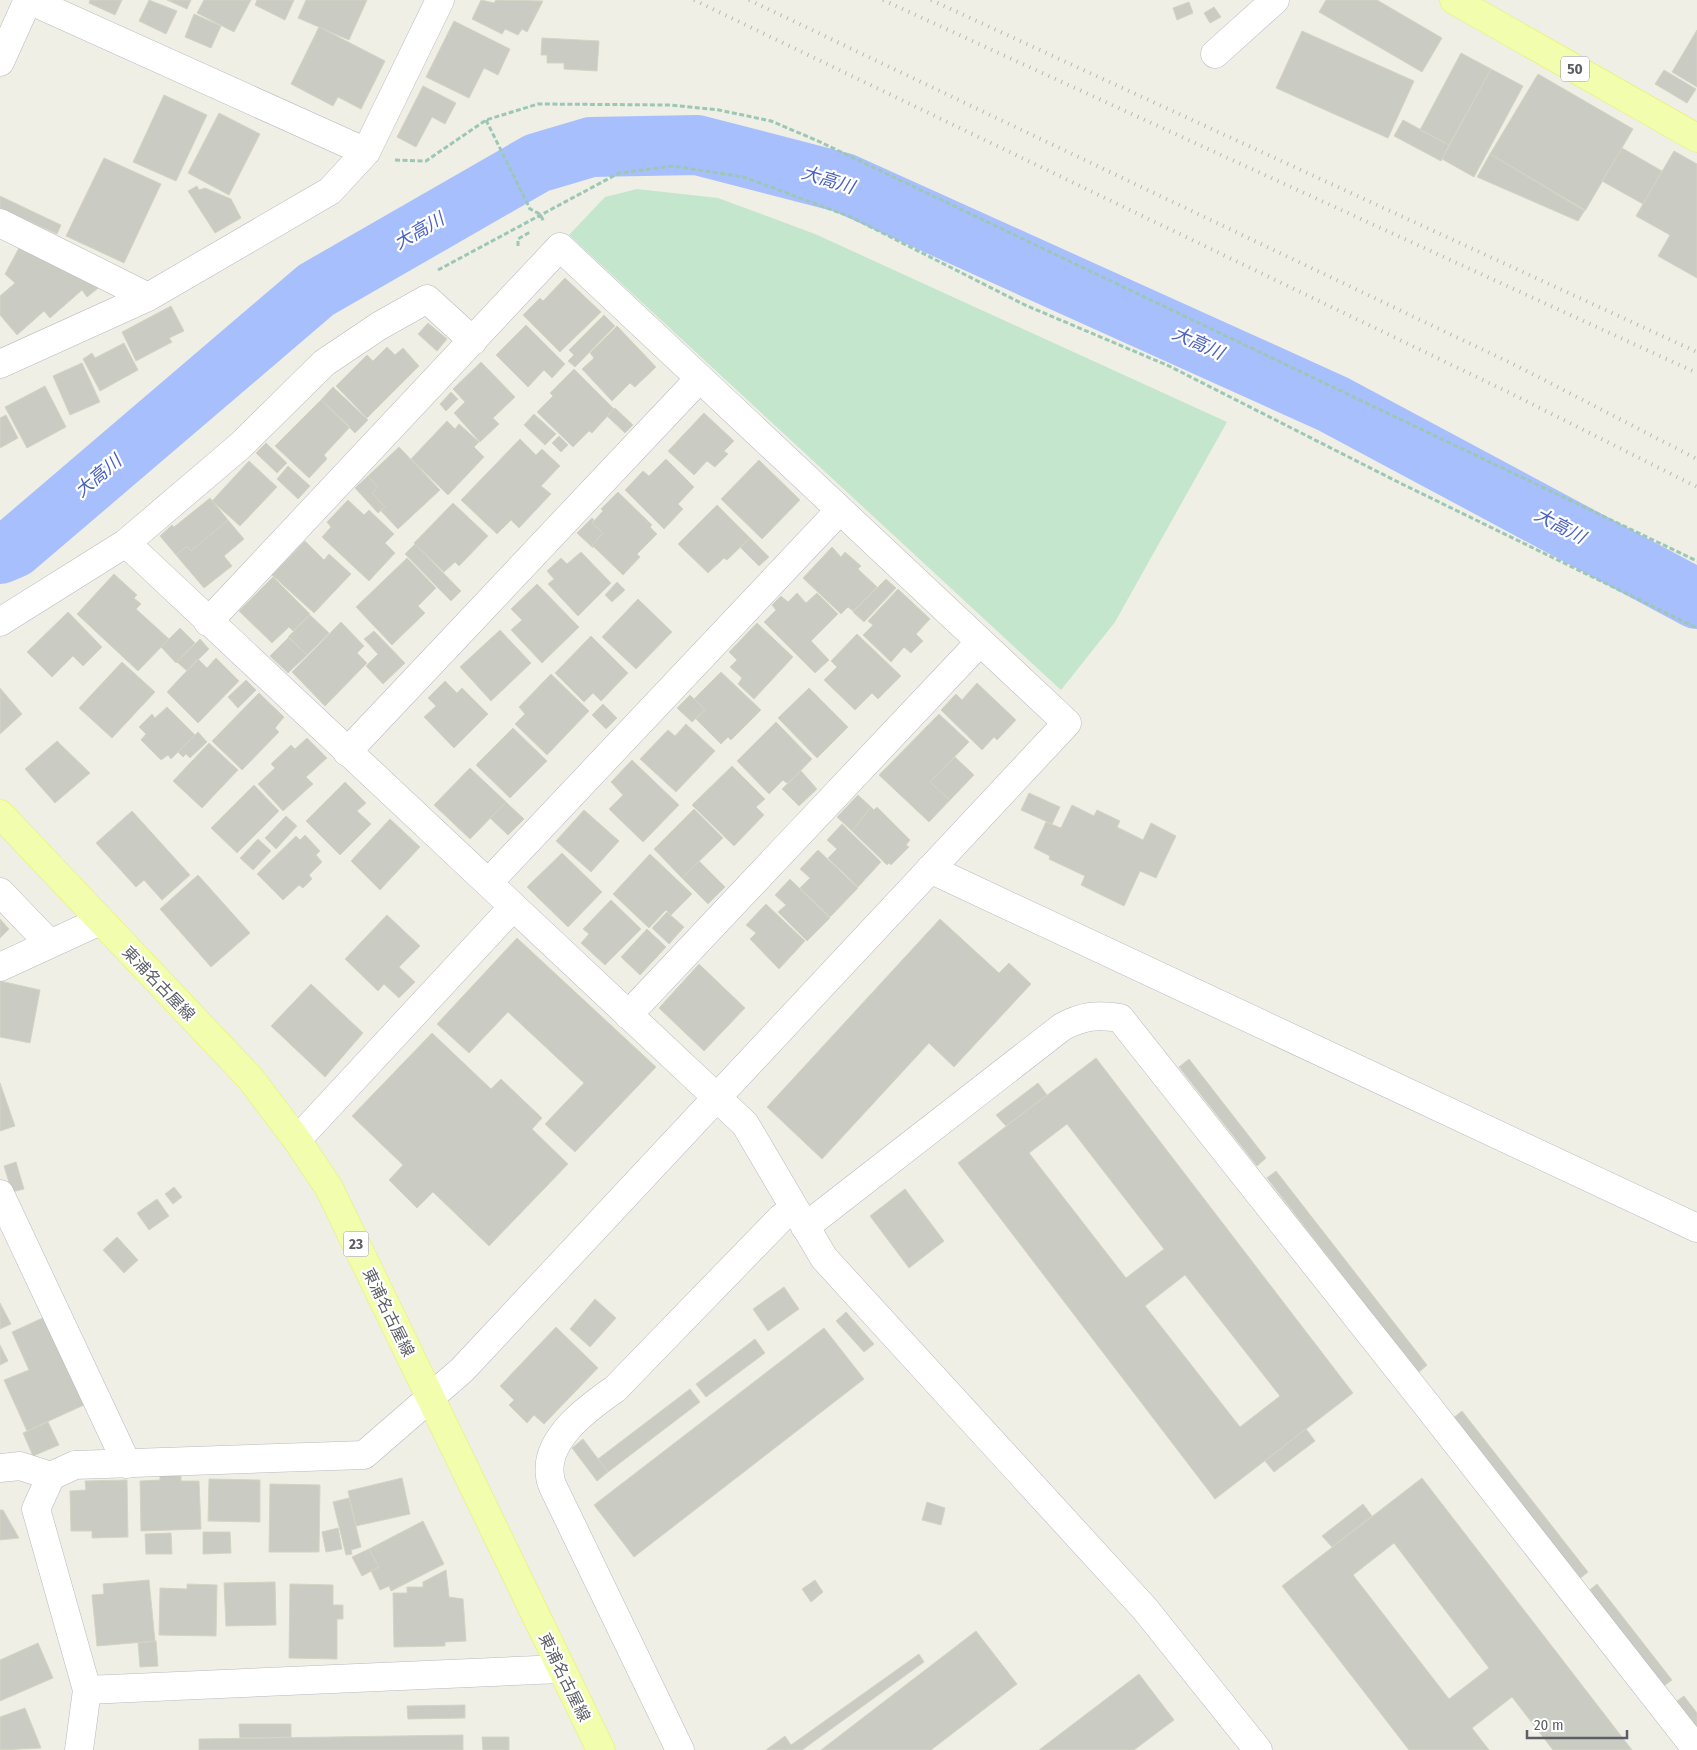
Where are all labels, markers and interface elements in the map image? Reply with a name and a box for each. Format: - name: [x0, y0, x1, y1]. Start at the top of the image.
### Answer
- road number: 50: [1561, 56, 1589, 82]
- water label: 大高川: [799, 162, 859, 199]
- water label: 大高川: [390, 207, 450, 254]
- water label: 大高川: [1169, 322, 1229, 365]
- water label: 大高川: [70, 449, 127, 502]
- water label: 大高川: [1531, 504, 1591, 549]
- street label: 東浦名古屋線: [118, 942, 199, 1024]
- road number: 23: [344, 1232, 368, 1256]
- street label: 東浦名古屋線: [359, 1265, 418, 1360]
- street label: 東浦名古屋線: [535, 1630, 594, 1725]
- scale bar: [1527, 1708, 1627, 1740]
- text: 20 m: [1534, 1716, 1564, 1734]

